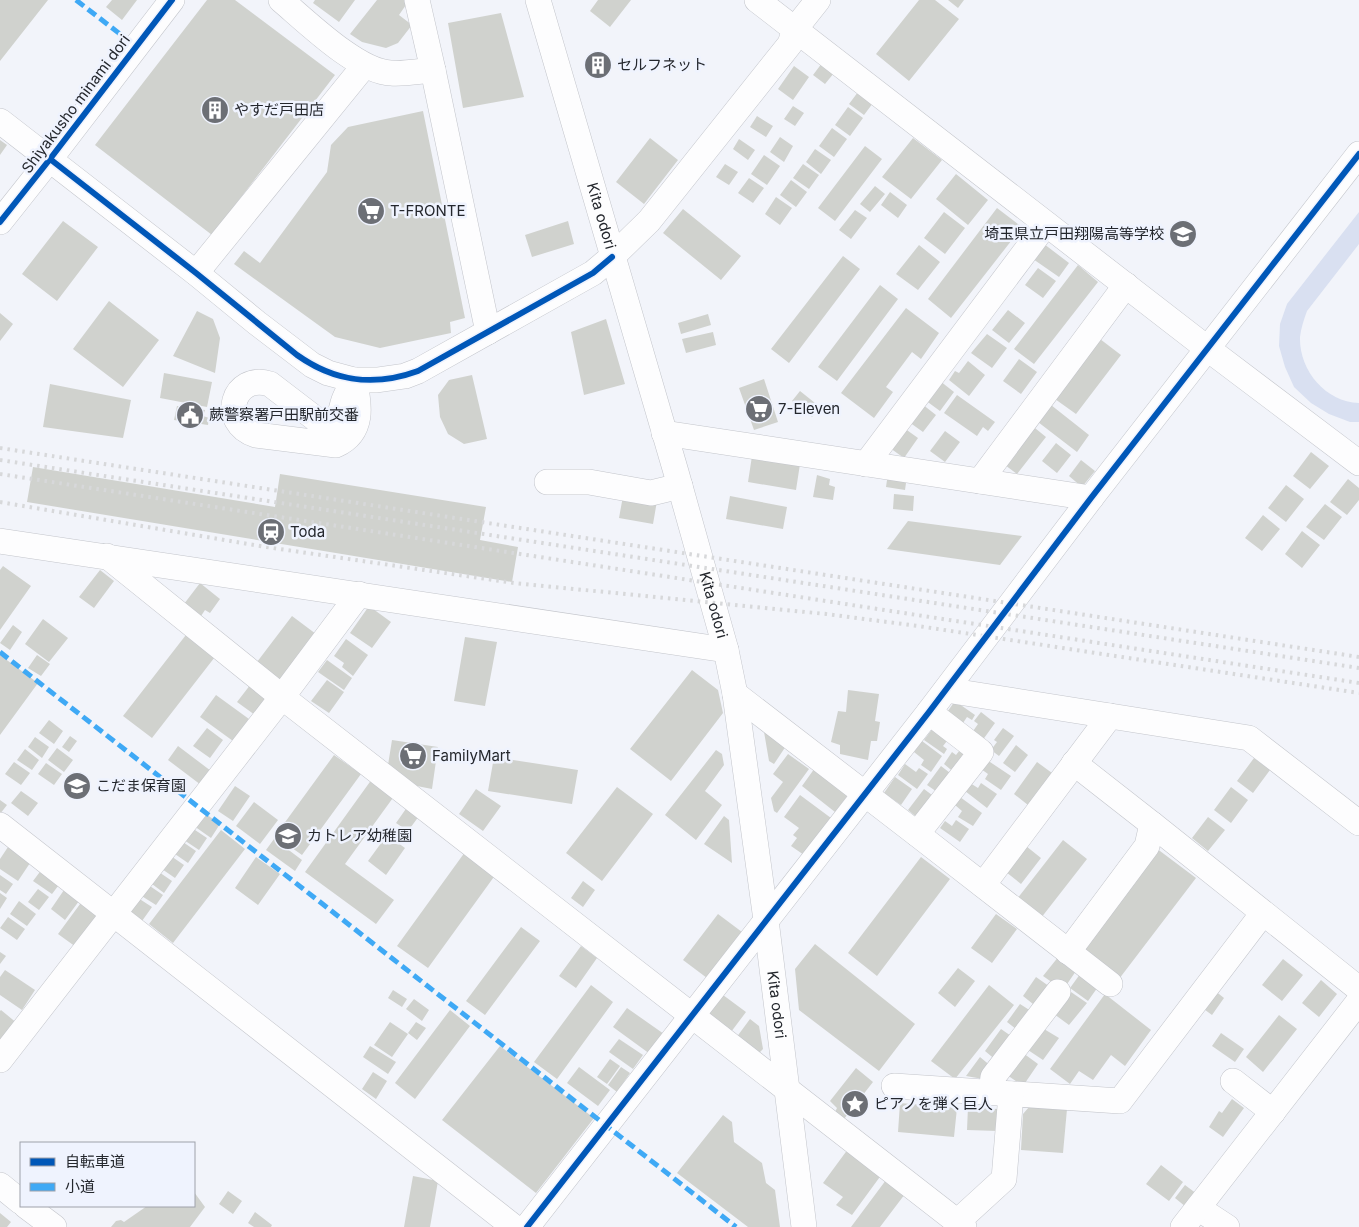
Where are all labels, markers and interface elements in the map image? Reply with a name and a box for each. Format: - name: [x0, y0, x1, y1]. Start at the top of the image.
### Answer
- street label: Shiyakusho minami dori: [17, 31, 134, 177]
- building icon: セルフネット: [583, 50, 613, 80]
- place label: セルフネット: [617, 55, 707, 74]
- building icon: やすだ戸田店: [200, 95, 230, 125]
- place label: やすだ戸田店: [234, 100, 324, 119]
- street label: Kita odori: [583, 180, 620, 251]
- supermarket icon: T-FRONTE: [356, 196, 386, 226]
- place label: T-FRONTE: [390, 201, 465, 220]
- school or university icon: 埼玉県立戸田翔陽高等学校: [1168, 219, 1198, 249]
- place label: 埼玉県立戸田翔陽高等学校: [984, 224, 1164, 243]
- supermarket icon: 7-Eleven: [744, 394, 774, 424]
- place label: 7-Eleven: [778, 399, 840, 418]
- public building icon: 蕨警察署戸田駅前交番: [175, 400, 205, 430]
- place label: 蕨警察署戸田駅前交番: [209, 405, 359, 424]
- station icon: Toda: [256, 517, 286, 547]
- place label: Toda: [290, 522, 325, 541]
- street label: Kita odori: [695, 570, 732, 640]
- supermarket icon: FamilyMart: [398, 741, 428, 771]
- place label: FamilyMart: [432, 746, 511, 765]
- school or university icon: こだま保育園: [62, 771, 92, 801]
- place label: こだま保育園: [96, 776, 186, 795]
- school or university icon: カトレア幼稚園: [273, 821, 303, 851]
- place label: カトレア幼稚園: [307, 826, 412, 845]
- street label: Kita odori: [763, 970, 791, 1040]
- place icon: ピアノを弾く巨人: [840, 1089, 870, 1119]
- place label: ピアノを弾く巨人: [874, 1094, 993, 1113]
- legend: [20, 1142, 195, 1207]
- text: 自転車道: [65, 1152, 125, 1171]
- text: 小道: [65, 1177, 95, 1196]

